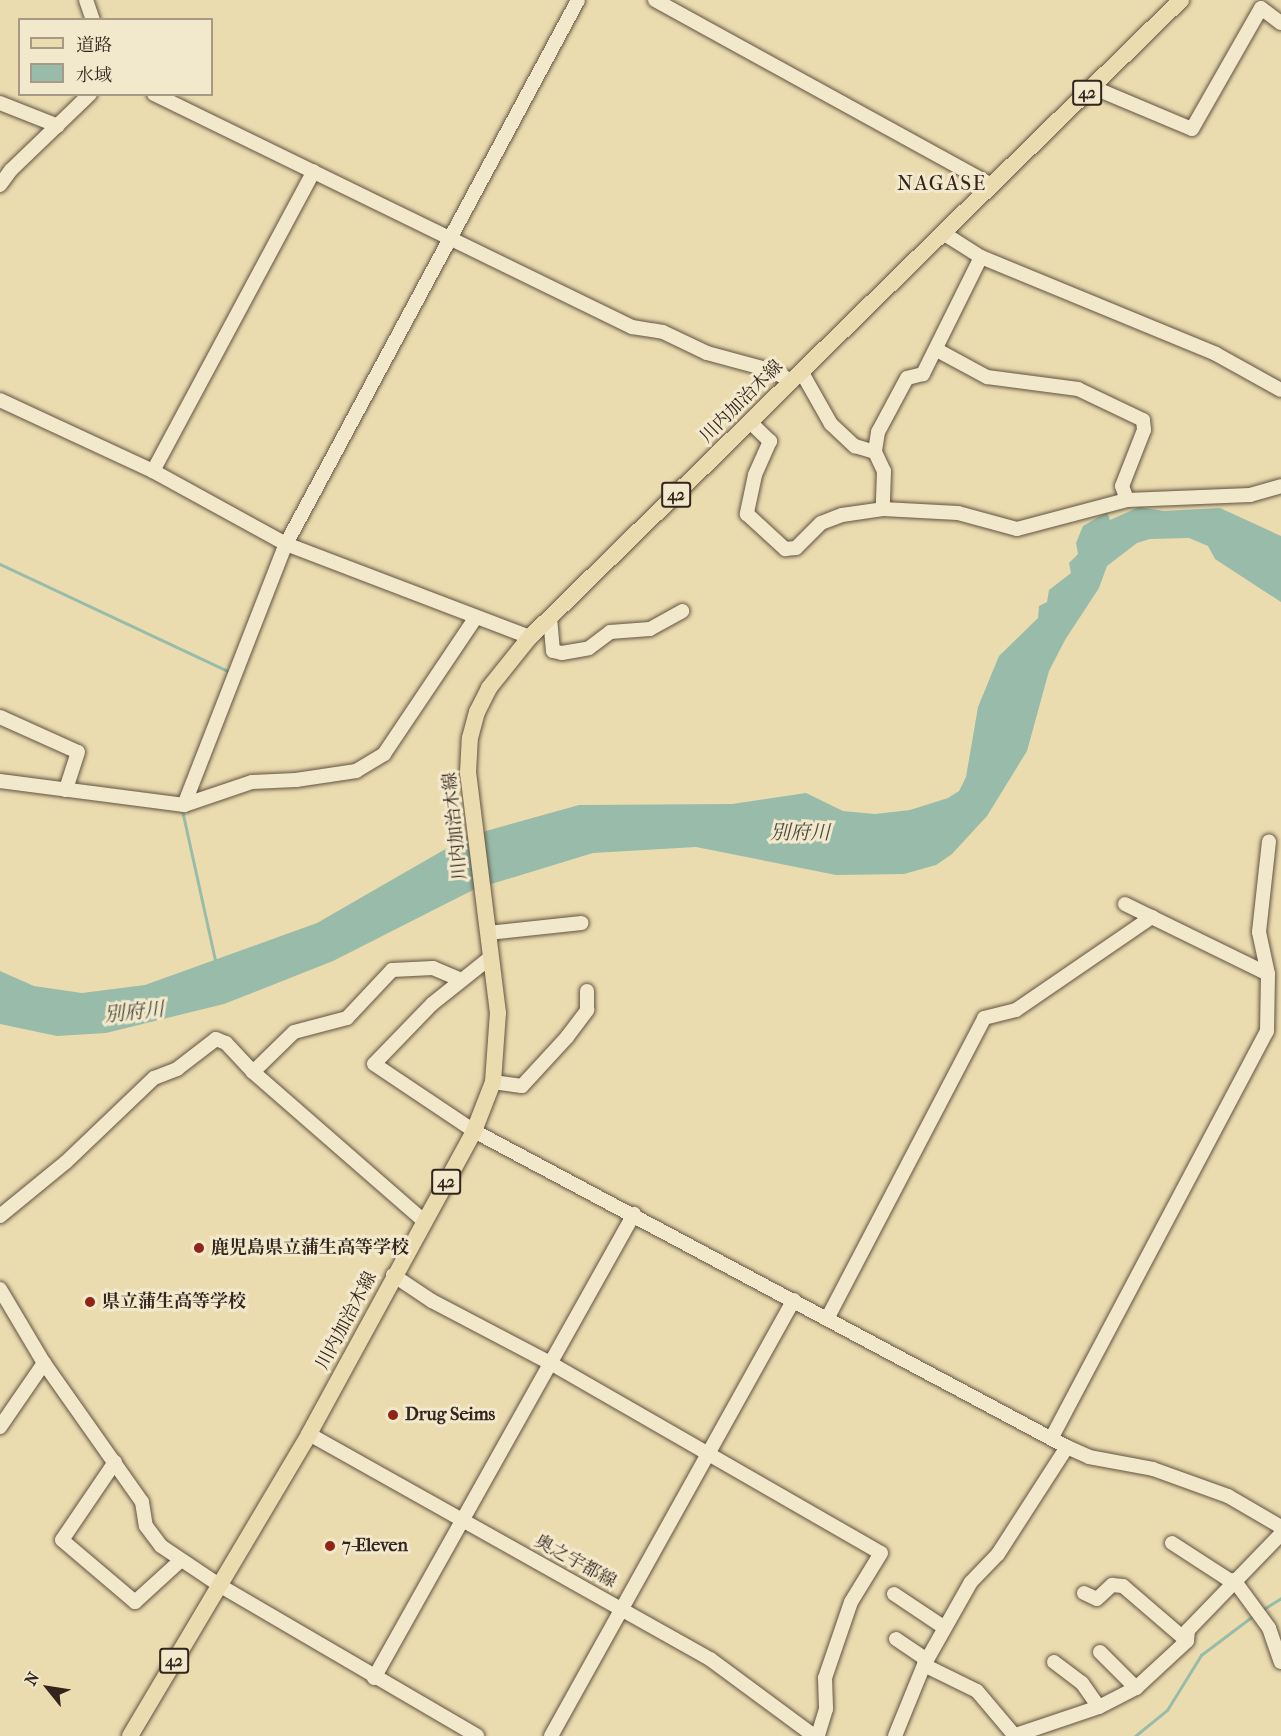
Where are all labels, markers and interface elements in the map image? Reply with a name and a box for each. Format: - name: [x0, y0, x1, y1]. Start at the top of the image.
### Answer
- legend: [18, 18, 213, 96]
- text: 道路: [76, 35, 112, 56]
- text: 水域: [76, 65, 112, 86]
- road number: 42: [1072, 80, 1102, 106]
- district label: NAGASE: [897, 170, 987, 196]
- street label: 川内加治木線: [696, 356, 788, 448]
- road number: 42: [661, 482, 691, 508]
- street label: 川内加治木線: [440, 771, 472, 881]
- water label: 別府川: [770, 820, 830, 844]
- water label: 別府川: [103, 997, 165, 1027]
- road number: 42: [431, 1169, 461, 1195]
- place label: 鹿児島県立蒲生高等学校: [211, 1237, 409, 1259]
- marker: 鹿児島県立蒲生高等学校: [192, 1241, 206, 1255]
- street label: 川内加治木線: [312, 1268, 382, 1374]
- place label: 県立蒲生高等学校: [102, 1291, 246, 1313]
- marker: 県立蒲生高等学校: [83, 1295, 97, 1309]
- place label: Drug Seims: [405, 1404, 495, 1426]
- marker: Drug Seims: [386, 1408, 400, 1422]
- street label: 奥之宇都線: [530, 1531, 620, 1593]
- place label: 7-Eleven: [342, 1535, 408, 1557]
- marker: 7-Eleven: [323, 1539, 337, 1553]
- road number: 42: [159, 1648, 189, 1674]
- north arrow: [18, 1658, 78, 1718]
- text: N: [21, 1669, 43, 1689]

